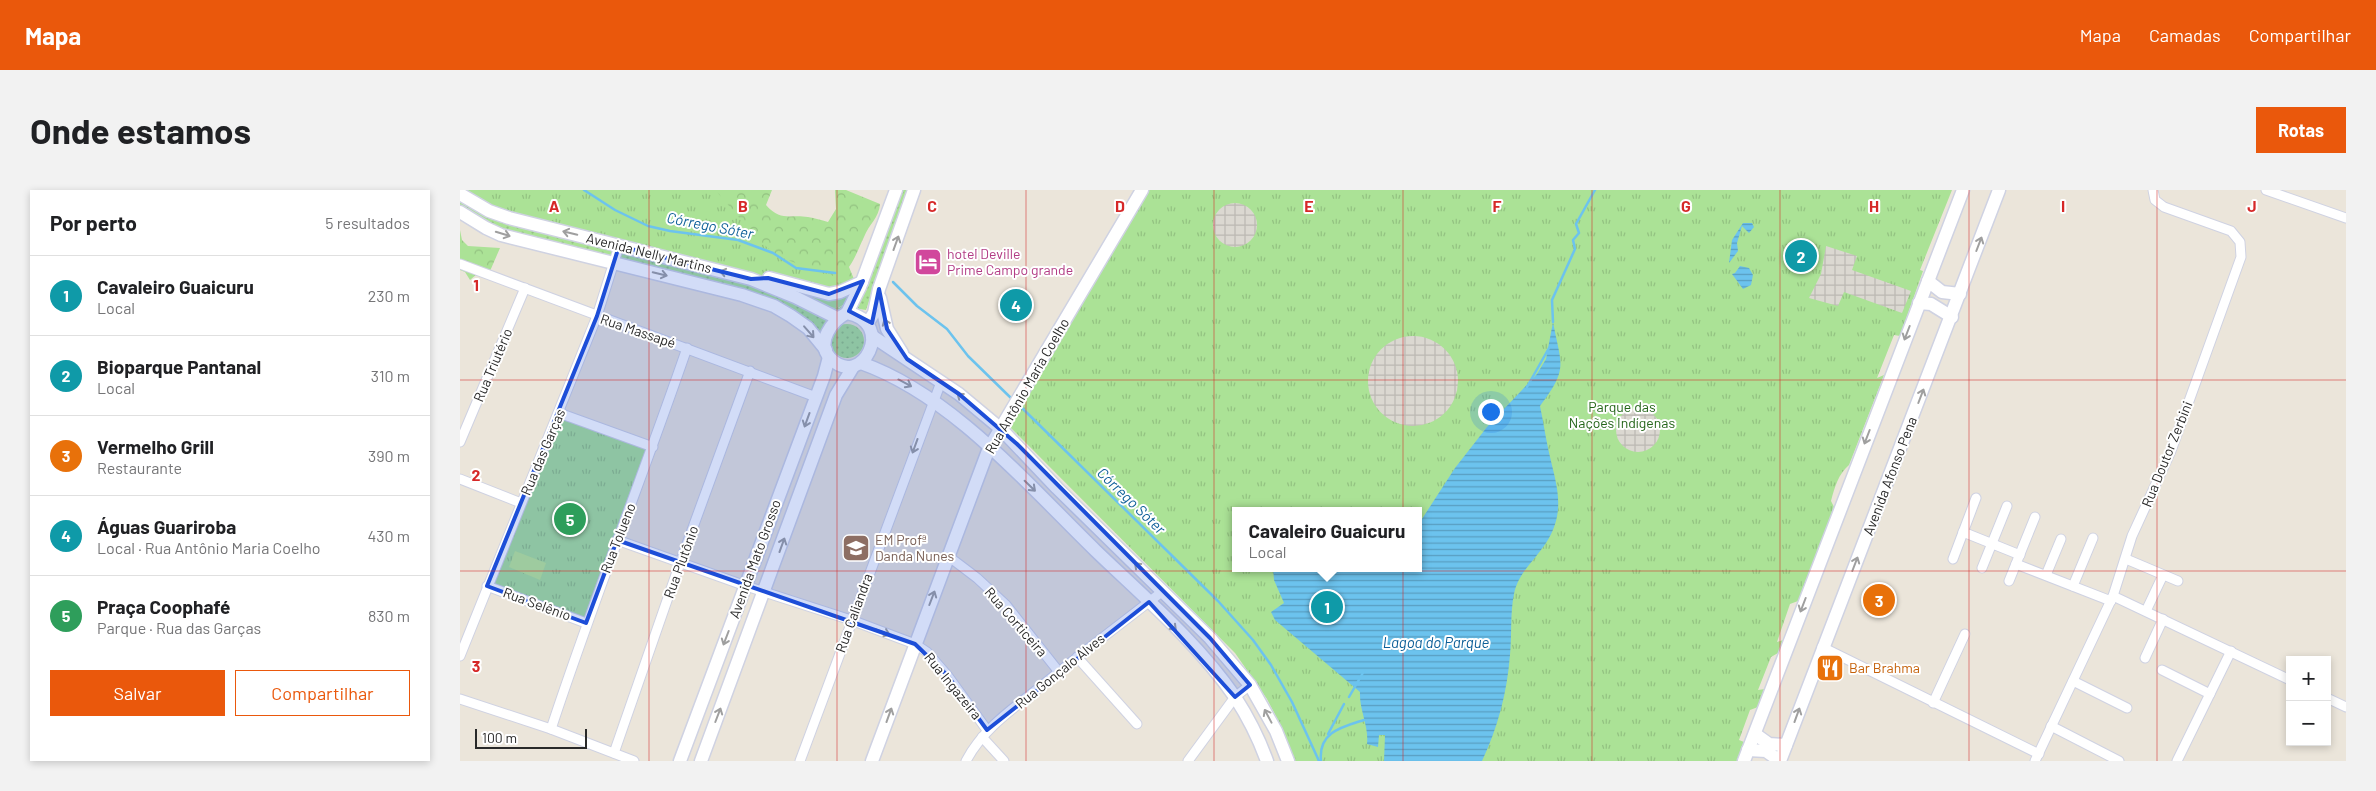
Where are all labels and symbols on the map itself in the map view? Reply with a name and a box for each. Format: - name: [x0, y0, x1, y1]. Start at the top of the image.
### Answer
- text: A: [549, 196, 560, 215]
- text: B: [738, 196, 748, 215]
- text: C: [927, 196, 937, 215]
- text: D: [1115, 196, 1125, 215]
- text: E: [1304, 196, 1314, 215]
- text: F: [1493, 196, 1502, 215]
- text: G: [1681, 196, 1691, 215]
- text: H: [1869, 196, 1879, 215]
- text: I: [2061, 196, 2065, 215]
- text: J: [2247, 196, 2257, 215]
- water label: Córrego Sóter: [665, 208, 756, 242]
- one-way arrow: [562, 228, 578, 237]
- street label: Avenida Nelly Martins: [585, 229, 714, 276]
- one-way arrow: [494, 230, 510, 240]
- one-way arrow: [892, 235, 901, 251]
- pin: 2: [1785, 237, 1817, 275]
- one-way arrow: [1975, 237, 1984, 253]
- place label: hotel Deville Prime Campo grande: [947, 245, 1073, 278]
- hotel icon: hotel Deville Prime Campo grande: [913, 247, 943, 277]
- one-way arrow: [720, 268, 736, 277]
- one-way arrow: [652, 270, 668, 279]
- text: 1: [473, 275, 479, 294]
- pin: 4: [1000, 286, 1032, 324]
- street label: Rua Massapé: [598, 310, 678, 351]
- street label: Rua Antônio Maria Coelho: [981, 315, 1072, 457]
- one-way arrow: [882, 319, 891, 334]
- one-way arrow: [804, 325, 815, 338]
- one-way arrow: [1902, 325, 1912, 340]
- street label: Rua Triutério: [469, 326, 516, 404]
- one-way arrow: [898, 378, 913, 388]
- one-way arrow: [1917, 389, 1926, 404]
- one-way arrow: [957, 393, 970, 404]
- park label: Parque das Nações Indígenas: [1569, 398, 1675, 431]
- street label: Rua Doutor Zerbini: [2138, 398, 2196, 509]
- your location: [1478, 399, 1504, 425]
- street label: Rua das Garças: [517, 406, 568, 498]
- one-way arrow: [802, 411, 811, 427]
- street label: Avenida Afonso Pena: [1859, 414, 1920, 538]
- one-way arrow: [1862, 428, 1871, 444]
- one-way arrow: [910, 438, 919, 453]
- water label: Córrego Sóter: [1094, 463, 1170, 538]
- text: 2: [472, 465, 481, 484]
- one-way arrow: [1024, 480, 1036, 493]
- street label: Avenida Mato Grosso: [725, 497, 784, 621]
- pin: 5: [554, 500, 586, 538]
- street label: Rua Tolueno: [596, 500, 639, 575]
- street label: Rua Plutônio: [660, 523, 702, 601]
- place label: EM Profª Danda Nunes: [875, 531, 955, 564]
- school or university icon: EM Profª Danda Nunes: [841, 533, 871, 563]
- one-way arrow: [778, 537, 787, 553]
- one-way arrow: [1851, 557, 1860, 572]
- one-way arrow: [1133, 562, 1146, 574]
- street label: Rua Caliandra: [831, 571, 876, 655]
- pin: 3: [1863, 581, 1895, 619]
- street label: Rua Selênio: [501, 583, 573, 624]
- street label: Rua Corticeira: [982, 583, 1051, 660]
- pin: 1: [1311, 588, 1343, 626]
- one-way arrow: [928, 591, 937, 606]
- one-way arrow: [1798, 597, 1808, 612]
- one-way arrow: [1165, 618, 1177, 631]
- one-way arrow: [875, 628, 890, 637]
- one-way arrow: [721, 629, 730, 645]
- street label: Rua Gonçalo Alves: [1012, 629, 1108, 712]
- water label: Lagoa do Parque: [1383, 633, 1490, 651]
- street label: Rua Ingazeira: [921, 649, 986, 723]
- restaurant icon: Bar Brahma: [1815, 653, 1845, 683]
- text: 3: [472, 656, 480, 675]
- place label: Bar Brahma: [1849, 659, 1920, 676]
- one-way arrow: [714, 708, 723, 724]
- one-way arrow: [885, 708, 894, 723]
- one-way arrow: [1793, 708, 1802, 724]
- one-way arrow: [1263, 709, 1273, 724]
- scale bar: [475, 726, 588, 749]

